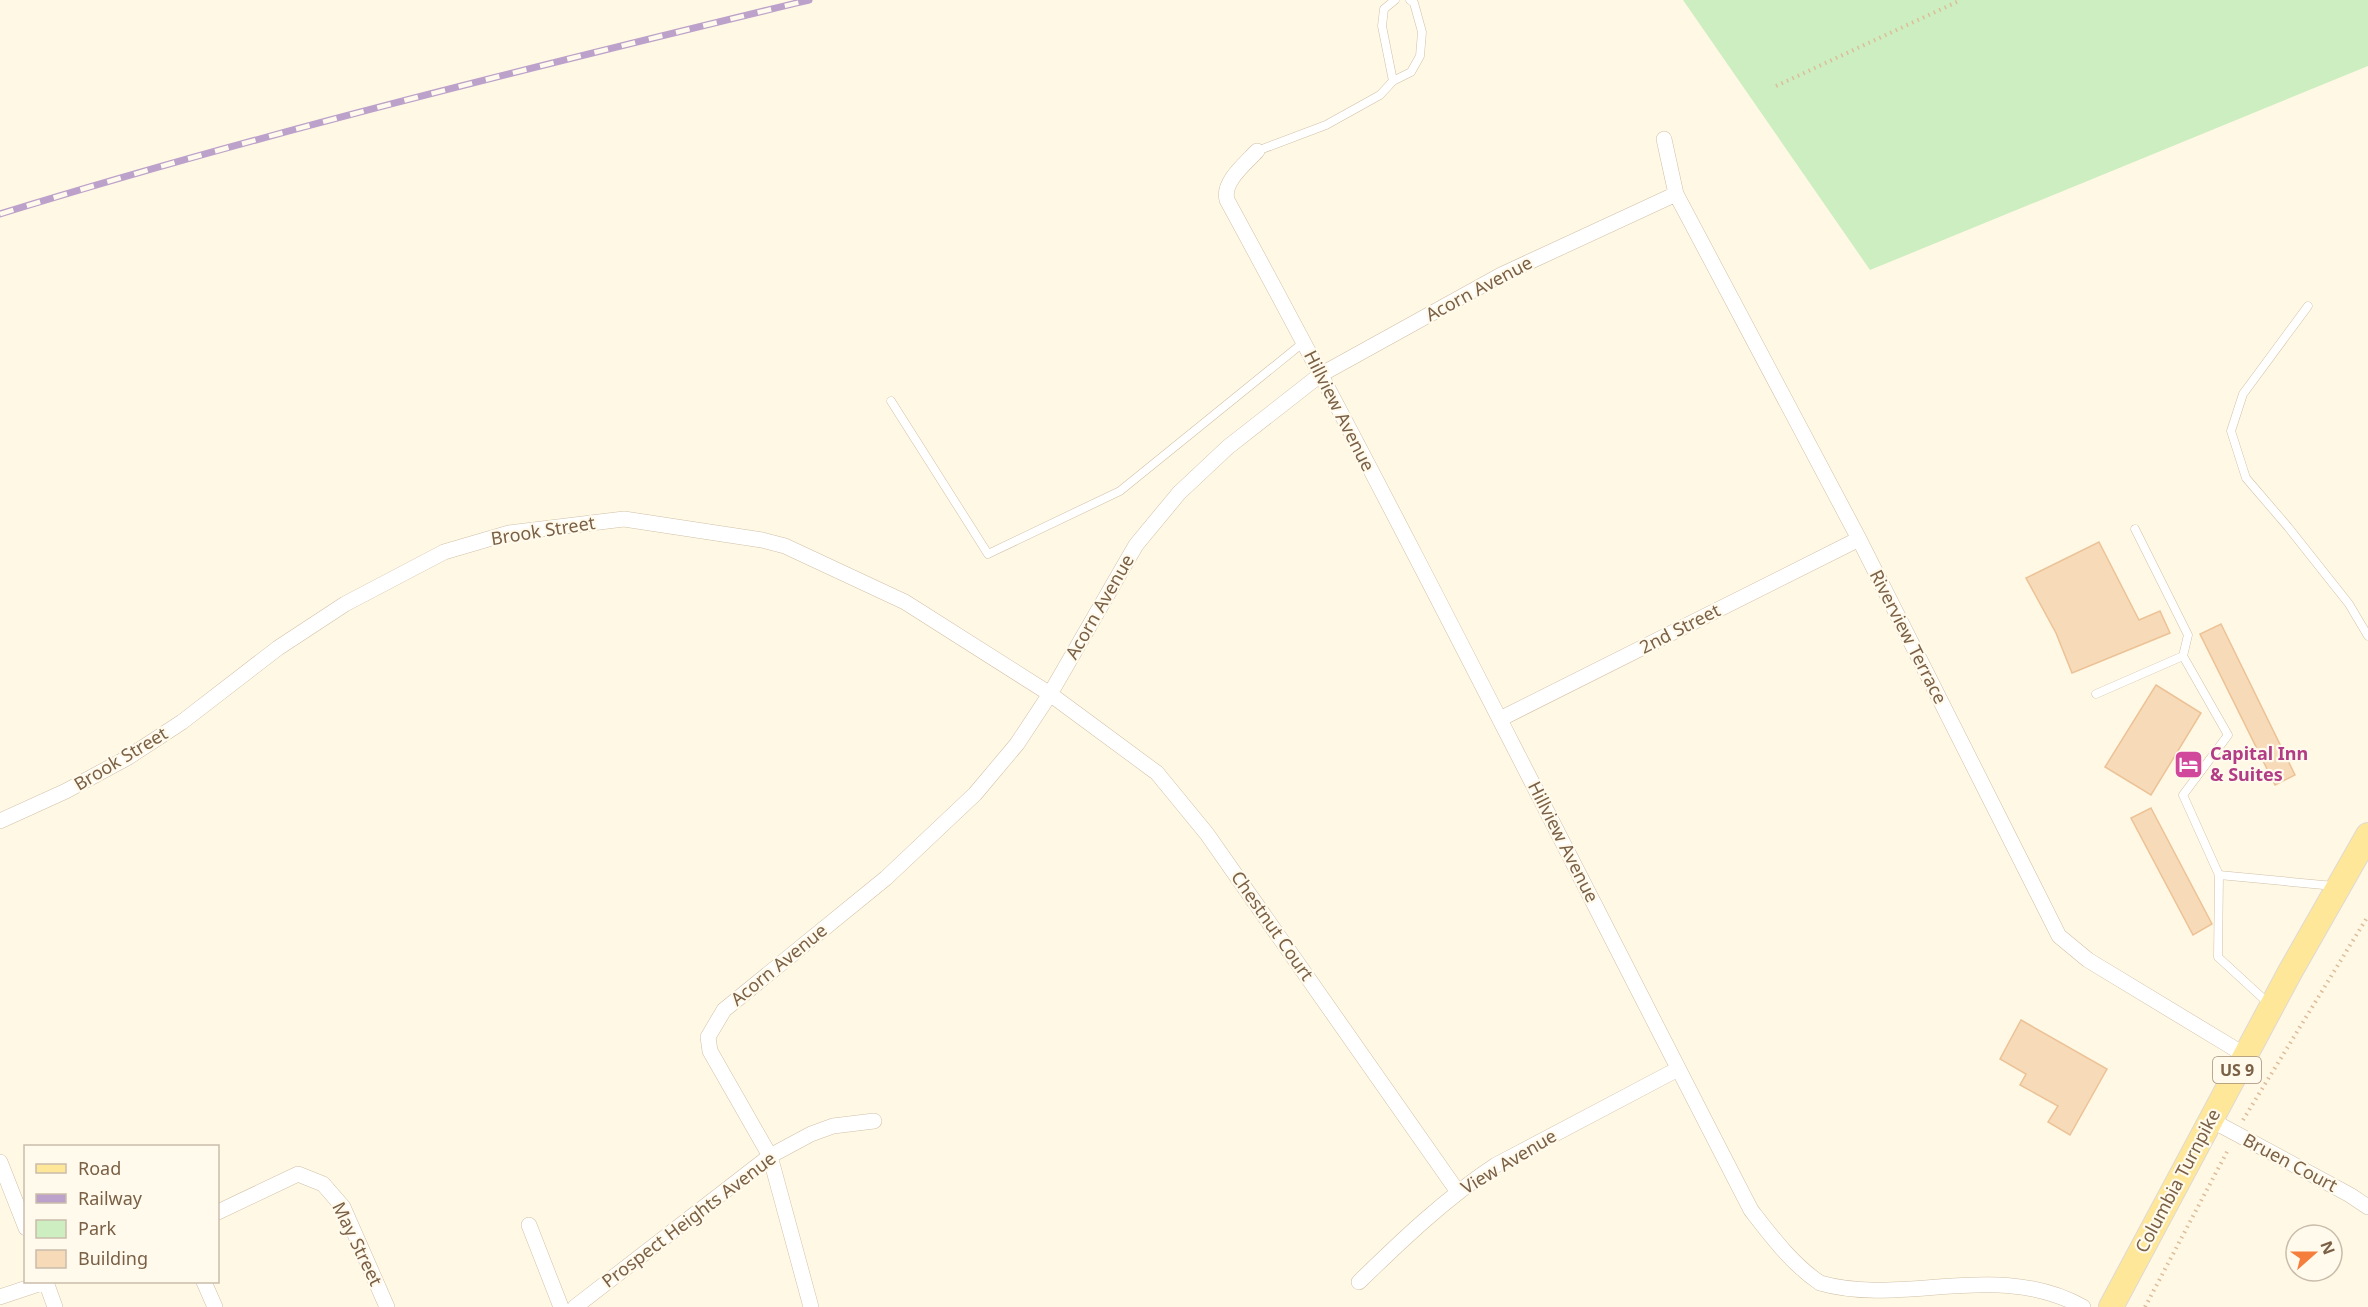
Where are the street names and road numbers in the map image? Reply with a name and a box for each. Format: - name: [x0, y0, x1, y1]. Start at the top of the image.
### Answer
- street label: Acorn Avenue: [1421, 250, 1536, 326]
- street label: Hillview Avenue: [1299, 346, 1381, 475]
- street label: Brook Street: [489, 510, 597, 550]
- street label: Acorn Avenue: [1059, 550, 1139, 663]
- street label: Riverview Terrace: [1865, 565, 1953, 708]
- street label: 2nd Street: [1635, 597, 1724, 659]
- street label: Brook Street: [69, 721, 172, 795]
- street label: Hillview Avenue: [1523, 777, 1605, 906]
- street label: Chestnut Court: [1226, 866, 1320, 985]
- street label: Acorn Avenue: [725, 918, 832, 1011]
- road number: US 9: [2213, 1057, 2261, 1083]
- street label: Columbia Turnpike: [2129, 1104, 2225, 1257]
- street label: View Avenue: [1456, 1123, 1561, 1199]
- street label: Bruen Court: [2239, 1127, 2342, 1197]
- street label: Prospect Heights Avenue: [597, 1146, 780, 1293]
- street label: May Street: [327, 1198, 389, 1290]

